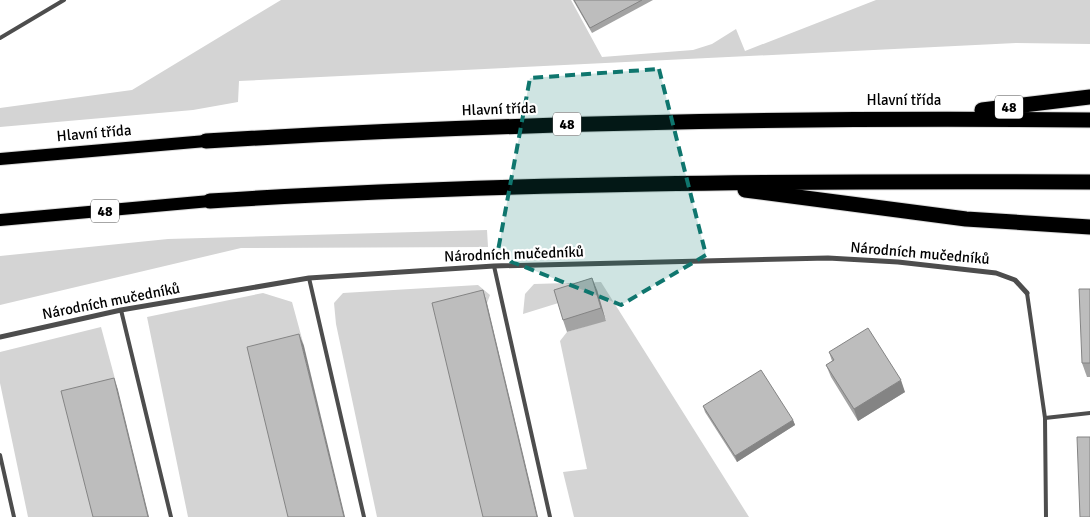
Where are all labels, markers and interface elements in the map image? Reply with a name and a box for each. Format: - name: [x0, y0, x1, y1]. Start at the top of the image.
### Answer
- street label: Hlavní třída: [867, 91, 941, 109]
- road number: 48: [995, 95, 1023, 118]
- street label: Hlavní třída: [461, 99, 537, 119]
- road number: 48: [553, 112, 581, 136]
- street label: Hlavní třída: [56, 121, 132, 145]
- road number: 48: [91, 200, 119, 222]
- street label: Národních mučedníků: [850, 238, 990, 268]
- street label: Národních mučedníků: [444, 243, 584, 265]
- street label: Národních mučedníků: [41, 279, 181, 323]

